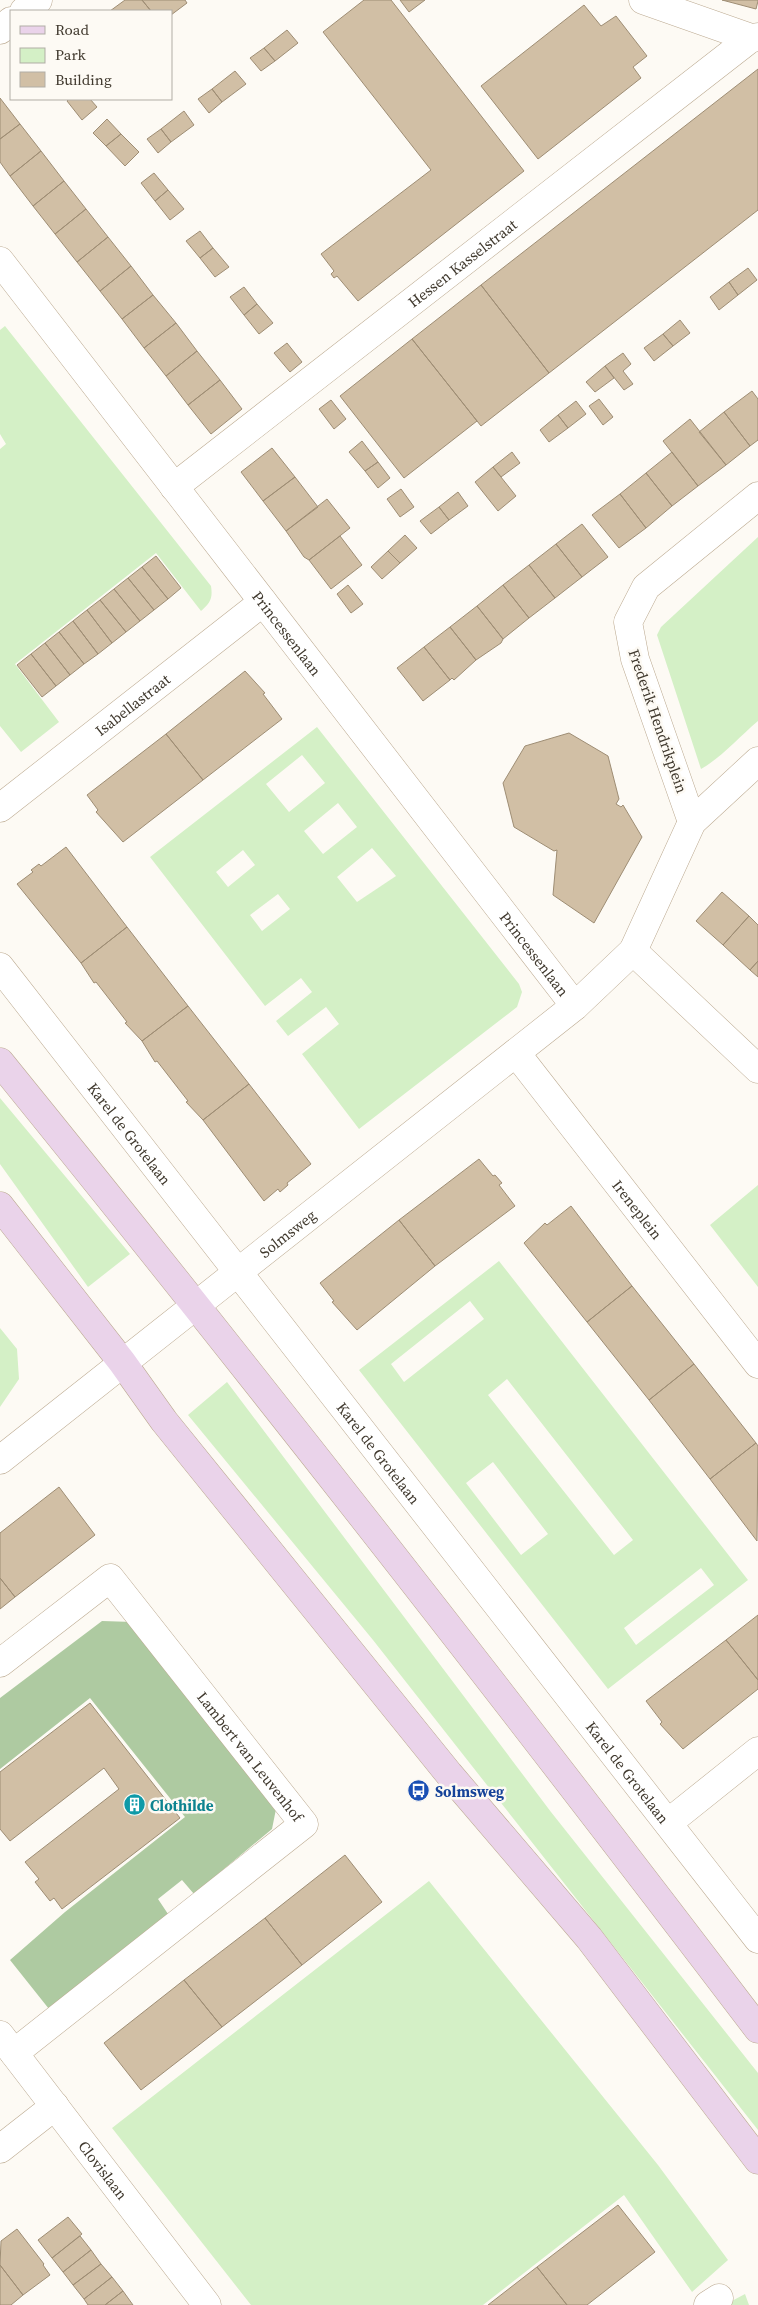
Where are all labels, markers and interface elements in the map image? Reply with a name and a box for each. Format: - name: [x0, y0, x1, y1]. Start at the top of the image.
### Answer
- legend: [10, 10, 172, 100]
- text: Road: [55, 19, 89, 40]
- text: Park: [55, 44, 87, 65]
- text: Building: [55, 69, 112, 90]
- street label: Hessen Kasselstraat: [403, 214, 521, 312]
- street label: Princessenlaan: [248, 586, 327, 680]
- street label: Frederik Hendrikplein: [624, 646, 692, 796]
- street label: Isabellastraat: [90, 668, 174, 740]
- street label: Princessenlaan: [495, 907, 574, 1000]
- street label: Karel de Grotelaan: [83, 1078, 176, 1189]
- street label: Ireneplein: [608, 1175, 667, 1243]
- street label: Solmsweg: [254, 1204, 320, 1262]
- street label: Karel de Grotelaan: [332, 1397, 425, 1508]
- street label: Lambert van Leuvenhof: [193, 1687, 310, 1827]
- street label: Karel de Grotelaan: [581, 1717, 674, 1828]
- bus stop icon: Solmsweg: [407, 1779, 431, 1803]
- place label: Solmsweg: [435, 1781, 504, 1802]
- building icon: Clothilde: [122, 1793, 146, 1817]
- place label: Clothilde: [150, 1795, 214, 1816]
- street label: Clovislaan: [74, 2136, 133, 2204]

